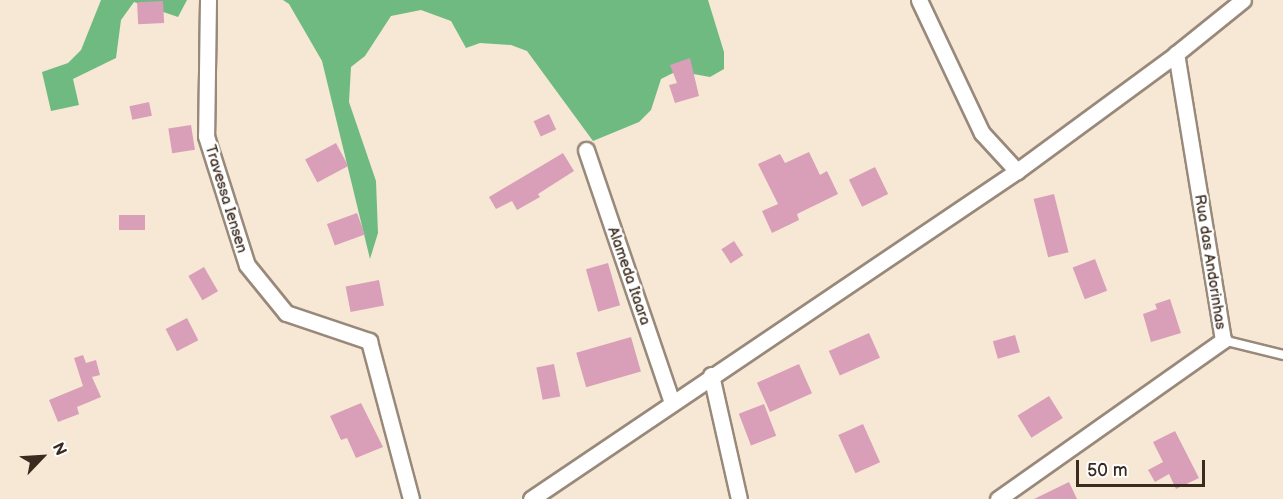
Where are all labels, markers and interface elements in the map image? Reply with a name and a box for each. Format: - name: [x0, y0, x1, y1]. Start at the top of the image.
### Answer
- street label: Travessa Iensen: [201, 143, 251, 255]
- street label: Rua das Andorinhas: [1190, 193, 1230, 331]
- street label: Alameda Itaara: [604, 225, 654, 327]
- north arrow: [12, 427, 72, 487]
- text: N: [48, 440, 70, 459]
- scale bar: [1079, 448, 1208, 486]
- text: 50 m: [1087, 460, 1128, 481]

